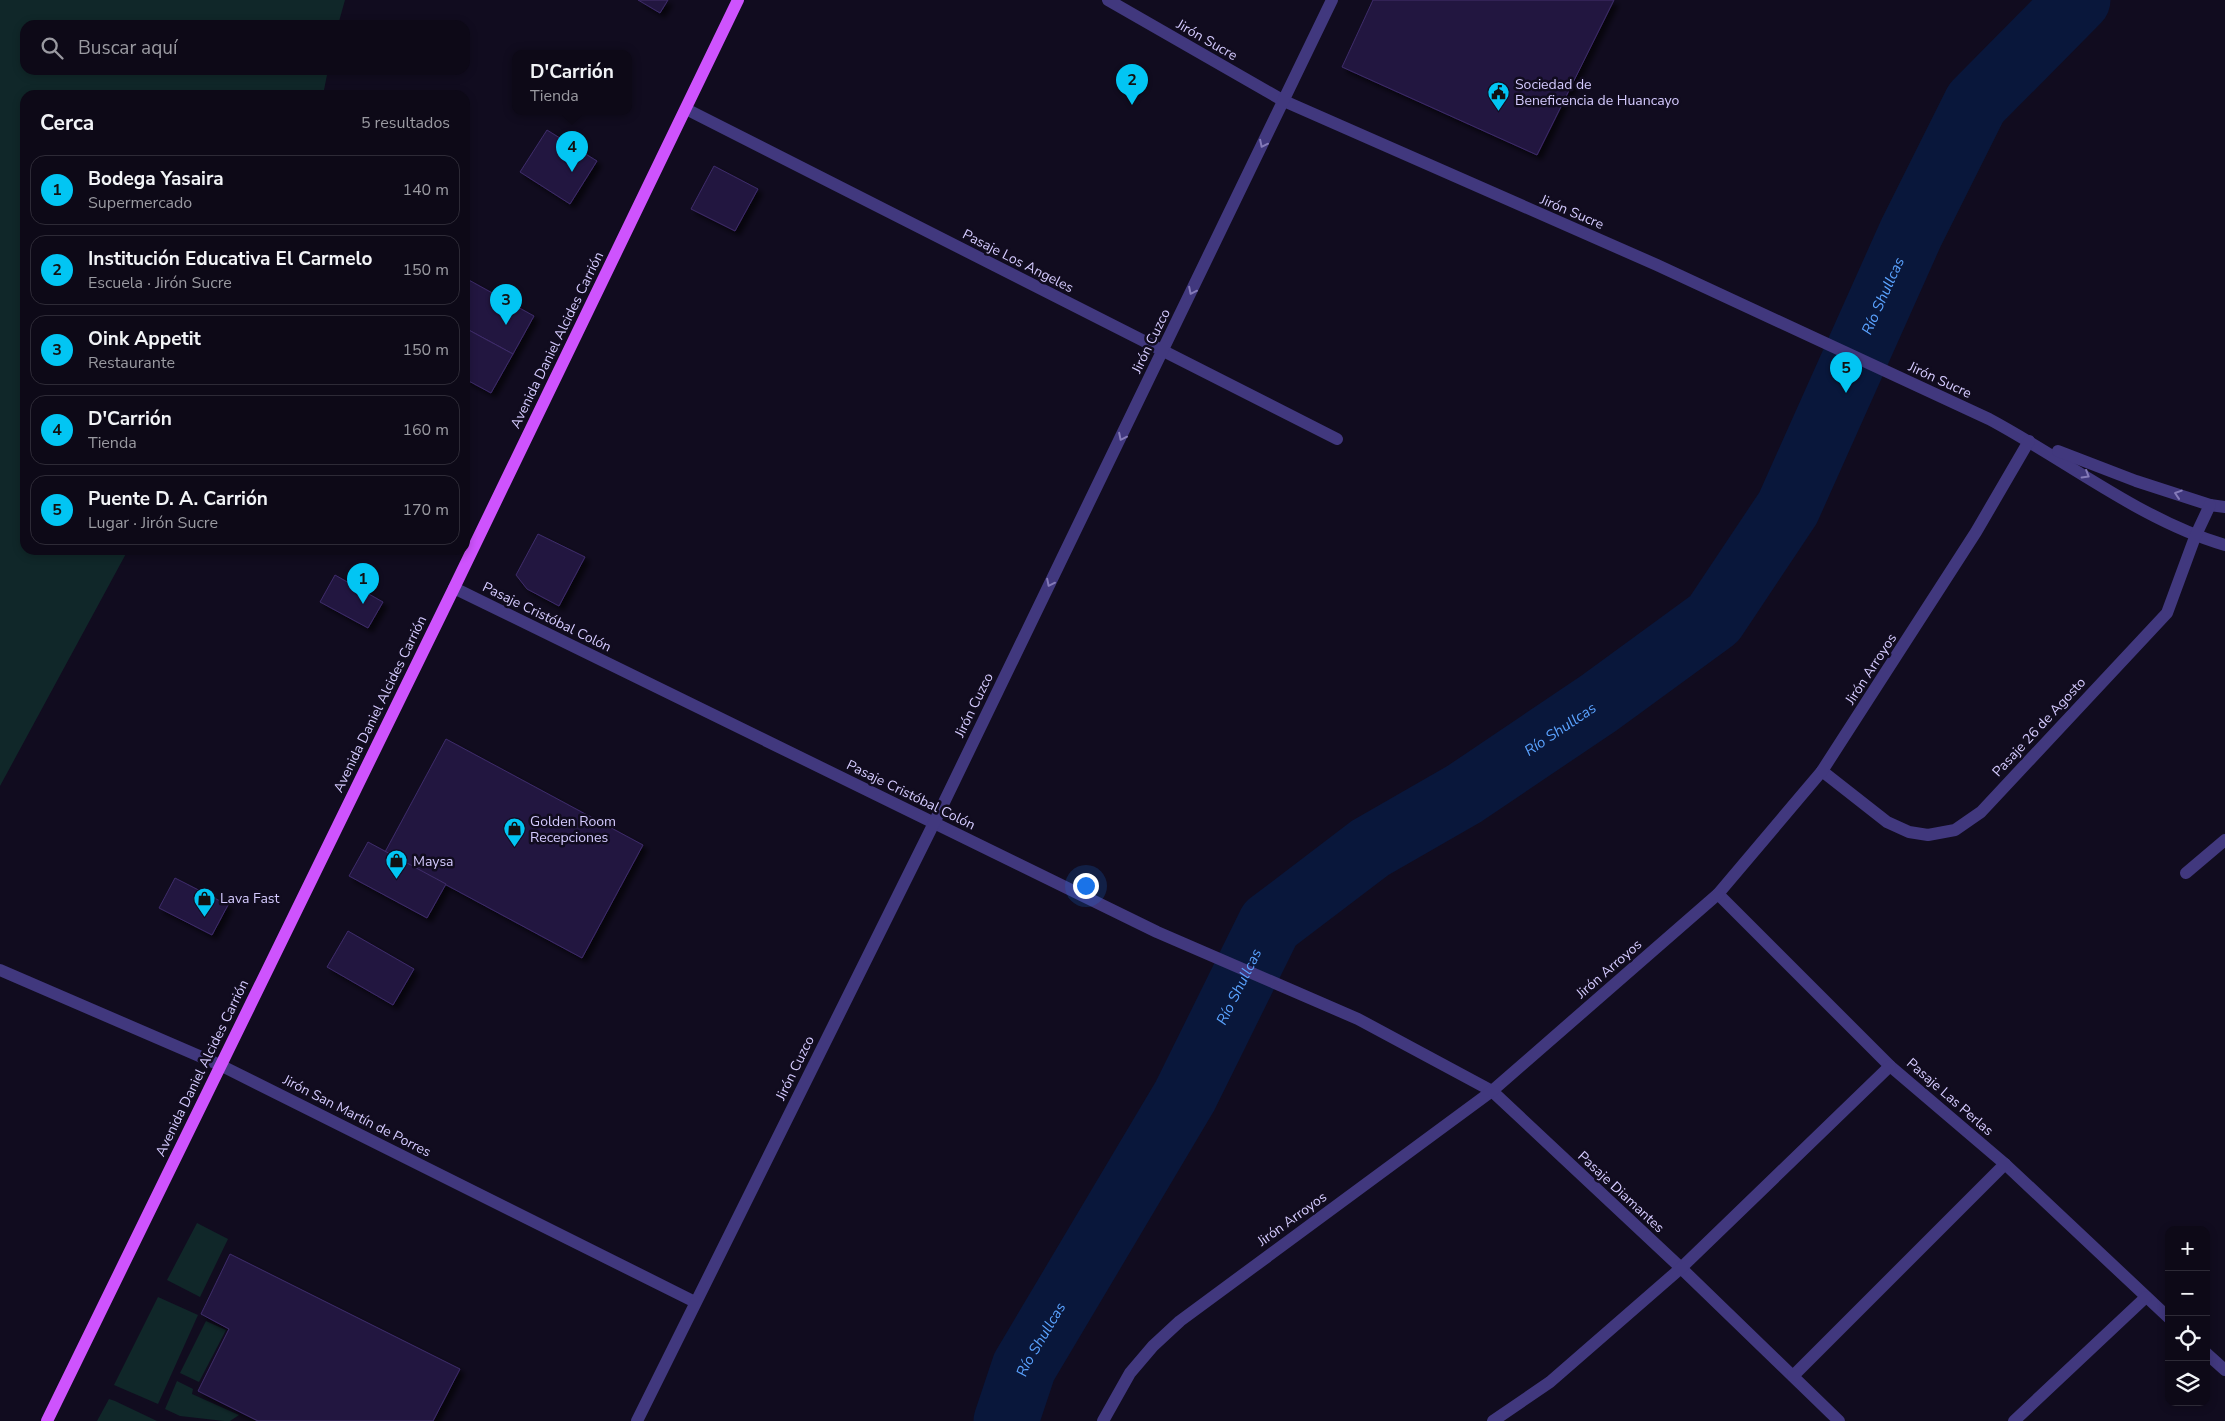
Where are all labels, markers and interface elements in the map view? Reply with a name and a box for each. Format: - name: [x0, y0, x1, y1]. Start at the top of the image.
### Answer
- street label: Jirón Sucre: [1172, 14, 1241, 65]
- search box: [20, 20, 470, 75]
- icon: search: [38, 34, 66, 62]
- text: Buscar aquí: [78, 35, 177, 61]
- popup: [512, 50, 632, 115]
- text: D'Carrión: [530, 59, 614, 85]
- pin: 2: [1116, 64, 1148, 105]
- place label: Sociedad de Beneficencia de Huancayo: [1515, 75, 1680, 110]
- public building icon: Sociedad de Beneficencia de Huancayo: [1487, 80, 1511, 111]
- text: Tienda: [530, 85, 579, 107]
- text: Cerca: [40, 109, 94, 137]
- text: 5 resultados: [361, 112, 450, 134]
- pin: 4: [556, 131, 588, 172]
- one-way arrow: [1259, 139, 1269, 148]
- text: Bodega Yasaira: [88, 166, 224, 192]
- text: 1: [52, 179, 62, 201]
- text: 140 m: [402, 179, 449, 201]
- street label: Jirón Sucre: [1536, 190, 1607, 234]
- text: Supermercado: [88, 192, 192, 214]
- street label: Pasaje Los Angeles: [959, 225, 1077, 297]
- text: Institución Educativa El Carmelo: [88, 246, 372, 272]
- street label: Avenida Daniel Alcides Carrión: [506, 248, 608, 432]
- water label: Río Shullcas: [1857, 254, 1909, 338]
- text: 2: [52, 259, 62, 281]
- text: 150 m: [402, 259, 449, 281]
- text: Escuela · Jirón Sucre: [88, 272, 232, 294]
- pin: 3: [490, 284, 522, 325]
- one-way arrow: [1188, 286, 1199, 295]
- street label: Jirón Cuzco: [1127, 305, 1175, 377]
- text: Oink Appetit: [88, 326, 201, 352]
- text: 3: [52, 339, 62, 361]
- text: 150 m: [402, 339, 449, 361]
- text: Restaurante: [88, 352, 175, 374]
- pin: 5: [1830, 352, 1862, 393]
- street label: Jirón Sucre: [1905, 357, 1975, 403]
- text: D'Carrión: [88, 406, 172, 432]
- text: 4: [52, 419, 62, 441]
- text: 160 m: [402, 419, 449, 441]
- text: Tienda: [88, 432, 137, 454]
- one-way arrow: [1117, 432, 1128, 441]
- one-way arrow: [2081, 469, 2090, 479]
- text: Puente D. A. Carrión: [88, 486, 268, 512]
- one-way arrow: [2174, 490, 2183, 500]
- text: 5: [52, 499, 62, 521]
- text: 170 m: [402, 499, 449, 521]
- text: Lugar · Jirón Sucre: [88, 512, 218, 534]
- pin: 1: [347, 563, 379, 604]
- street label: Pasaje Cristóbal Colón: [479, 577, 615, 657]
- one-way arrow: [1047, 578, 1057, 587]
- street label: Avenida Daniel Alcides Carrión: [329, 612, 431, 796]
- street label: Jirón Arroyos: [1840, 629, 1901, 709]
- street label: Jirón Cuzco: [950, 669, 998, 741]
- street label: Pasaje 26 de Agosto: [1988, 673, 2090, 781]
- water label: Río Shullcas: [1520, 698, 1600, 761]
- street label: Pasaje Cristóbal Colón: [843, 755, 979, 835]
- place label: Golden Room Recepciones: [530, 812, 616, 847]
- shop icon: Golden Room Recepciones: [502, 817, 526, 848]
- shop icon: Maysa: [385, 849, 409, 880]
- place label: Maysa: [413, 852, 454, 871]
- your location: [1073, 873, 1099, 899]
- shop icon: Lava Fast: [192, 886, 216, 917]
- place label: Lava Fast: [220, 889, 280, 908]
- street label: Jirón Arroyos: [1571, 935, 1646, 1004]
- water label: Río Shullcas: [1212, 945, 1266, 1028]
- street label: Avenida Daniel Alcides Carrión: [151, 976, 253, 1160]
- street label: Jirón Cuzco: [771, 1032, 819, 1104]
- street label: Pasaje Las Perlas: [1903, 1054, 1998, 1140]
- street label: Jirón San Martín de Porres: [279, 1070, 434, 1162]
- street label: Pasaje Diamantes: [1574, 1147, 1669, 1237]
- street label: Jirón Arroyos: [1253, 1187, 1331, 1251]
- map controls: [2165, 1226, 2210, 1406]
- button: +: [2165, 1226, 2210, 1271]
- button: −: [2165, 1271, 2210, 1316]
- water label: Río Shullcas: [1012, 1299, 1070, 1379]
- button: locate: [2165, 1316, 2210, 1361]
- button: layers: [2165, 1361, 2210, 1406]

